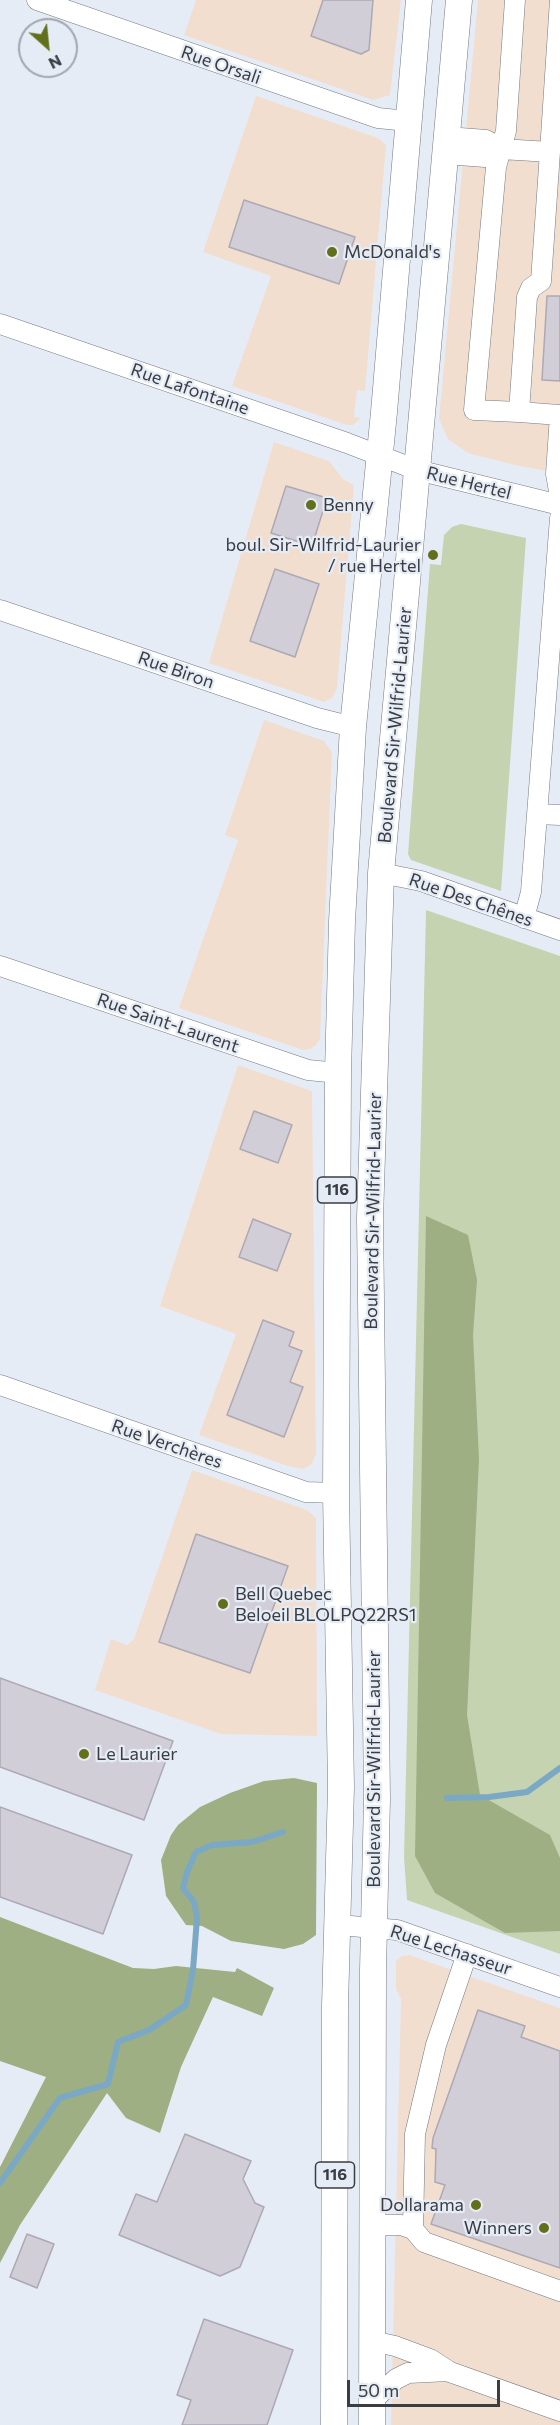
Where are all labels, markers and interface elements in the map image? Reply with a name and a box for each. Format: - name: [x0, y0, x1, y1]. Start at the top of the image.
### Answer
- north arrow: [18, 18, 78, 78]
- street label: Rue Orsali: [178, 41, 264, 89]
- text: N: [46, 52, 65, 74]
- place label: McDonald's: [344, 241, 441, 263]
- marker: McDonald's: [325, 245, 339, 259]
- street label: Rue Lafontaine: [128, 359, 252, 419]
- street label: Rue Hertel: [424, 462, 514, 504]
- place label: Benny: [323, 494, 374, 516]
- marker: Benny: [304, 498, 318, 512]
- place label: boul. Sir-Wilfrid-Laurier / rue Hertel: [225, 534, 421, 576]
- marker: boul. Sir-Wilfrid-Laurier / rue Hertel: [426, 548, 440, 562]
- street label: Boulevard Sir-Wilfrid-Laurier: [374, 606, 416, 844]
- street label: Rue Biron: [135, 647, 217, 693]
- street label: Rue Des Chênes: [406, 869, 536, 931]
- street label: Rue Saint-Laurent: [94, 989, 242, 1057]
- street label: Boulevard Sir-Wilfrid-Laurier: [360, 1092, 386, 1330]
- road number: 116: [318, 1177, 356, 1203]
- street label: Rue Verchères: [109, 1415, 225, 1473]
- place label: Bell Quebec Beloeil BLOLPQ22RS1: [235, 1583, 416, 1626]
- marker: Bell Quebec Beloeil BLOLPQ22RS1: [216, 1597, 230, 1611]
- street label: Boulevard Sir-Wilfrid-Laurier: [363, 1650, 385, 1888]
- place label: Le Laurier: [96, 1743, 178, 1765]
- marker: Le Laurier: [77, 1747, 91, 1761]
- street label: Rue Lechasseur: [388, 1920, 514, 1980]
- road number: 116: [316, 2162, 354, 2188]
- place label: Dollarama: [380, 2194, 464, 2216]
- marker: Dollarama: [469, 2198, 483, 2212]
- place label: Winners: [464, 2217, 532, 2239]
- marker: Winners: [537, 2221, 551, 2235]
- scale bar: [350, 2368, 503, 2406]
- text: 50 m: [358, 2379, 399, 2401]

